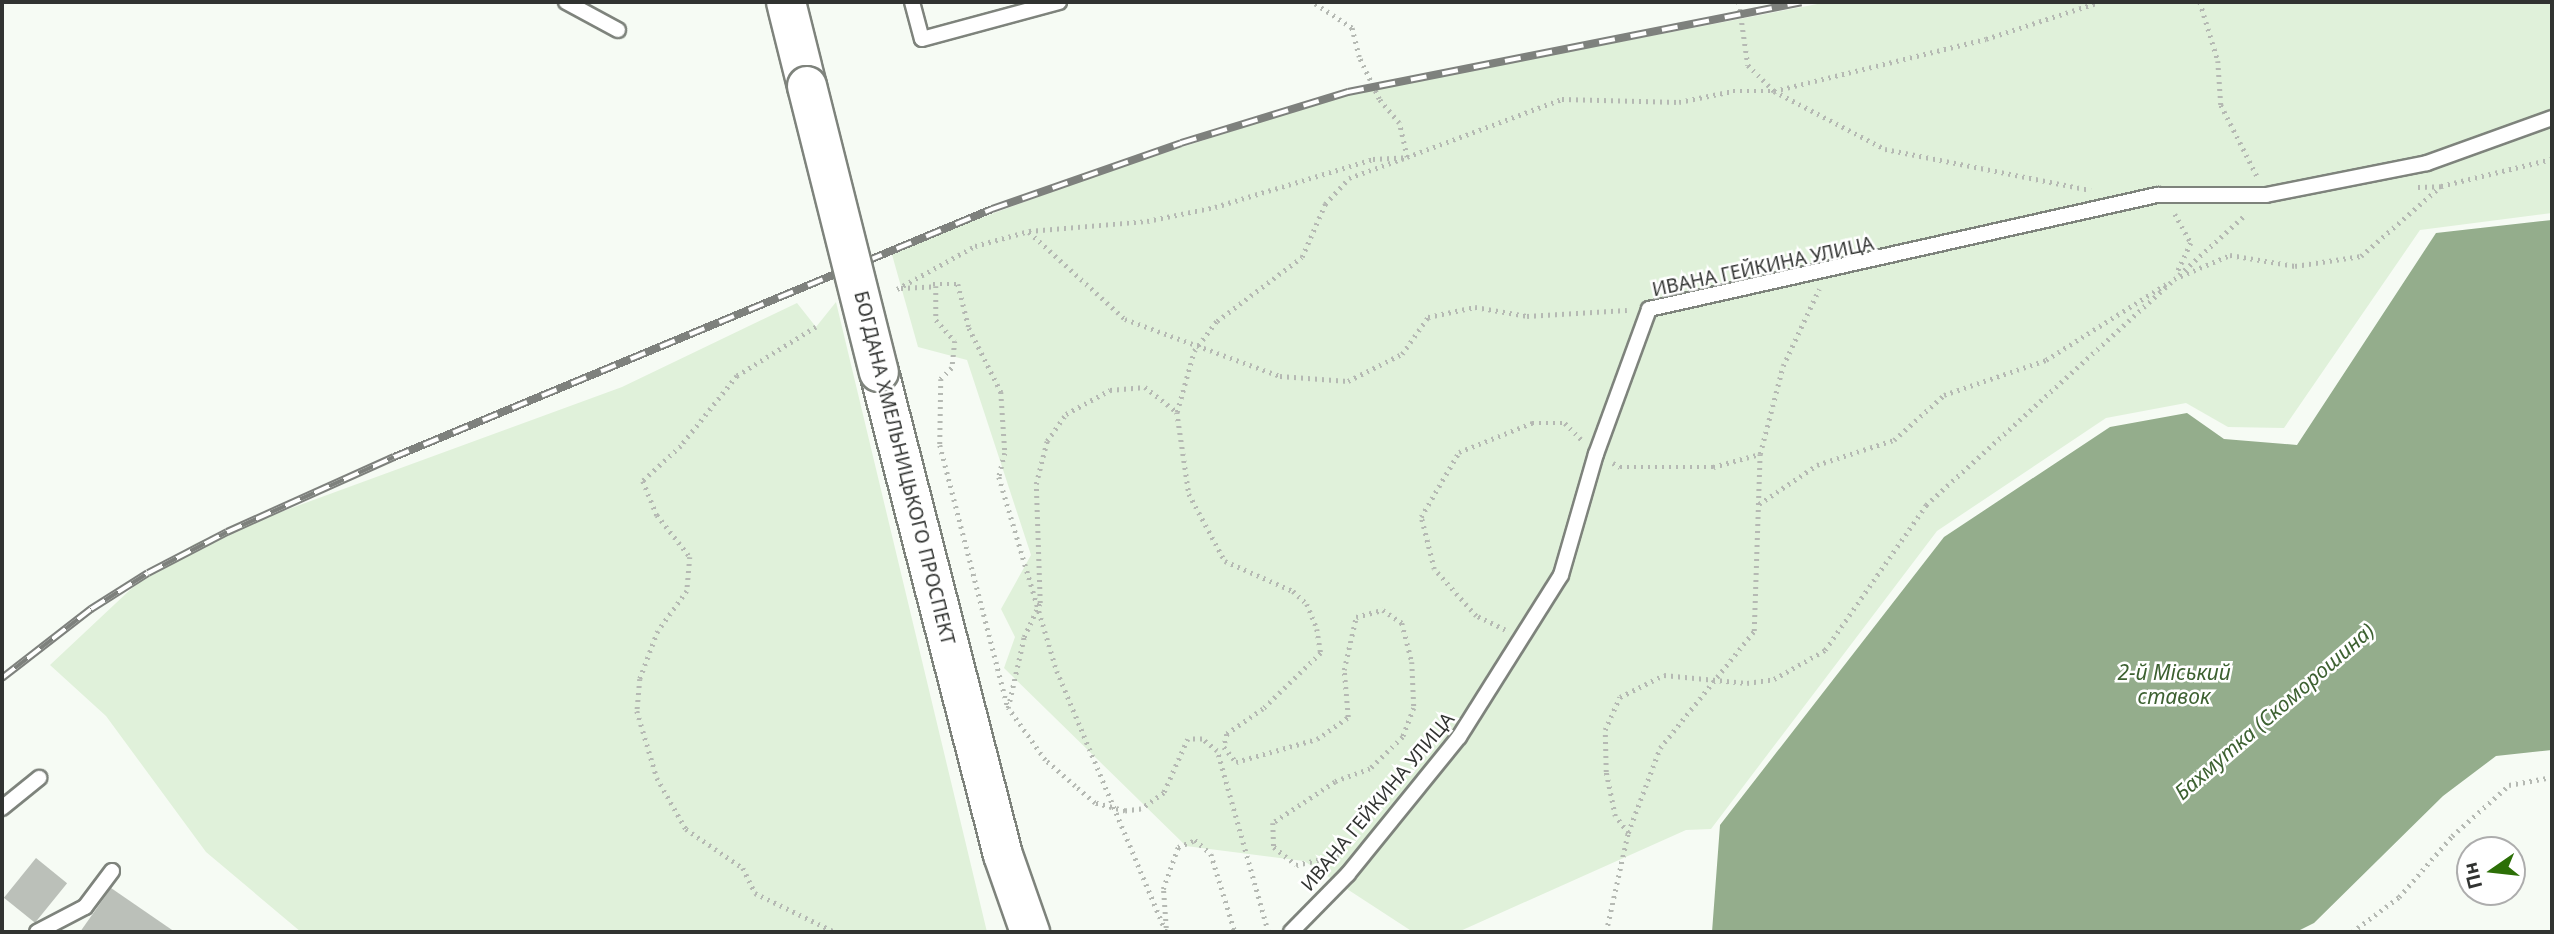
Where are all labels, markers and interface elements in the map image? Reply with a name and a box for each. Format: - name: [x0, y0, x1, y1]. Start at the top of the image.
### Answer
- street label: ИВАНА ГЕЙКИНА УЛИЦА: [1650, 232, 1876, 302]
- street label: БОГДАНА ХМЕЛЬНИЦЬКОГО ПРОСПЕКТ: [849, 289, 959, 647]
- water label: Бахмутка (Скоморошина): [2169, 617, 2379, 805]
- water label: 2-й Міський ставок: [2117, 659, 2231, 709]
- street label: ИВАНА ГЕЙКИНА УЛИЦА: [1297, 708, 1459, 896]
- north arrow: [2456, 836, 2526, 906]
- text: Пн: [2457, 859, 2488, 892]

